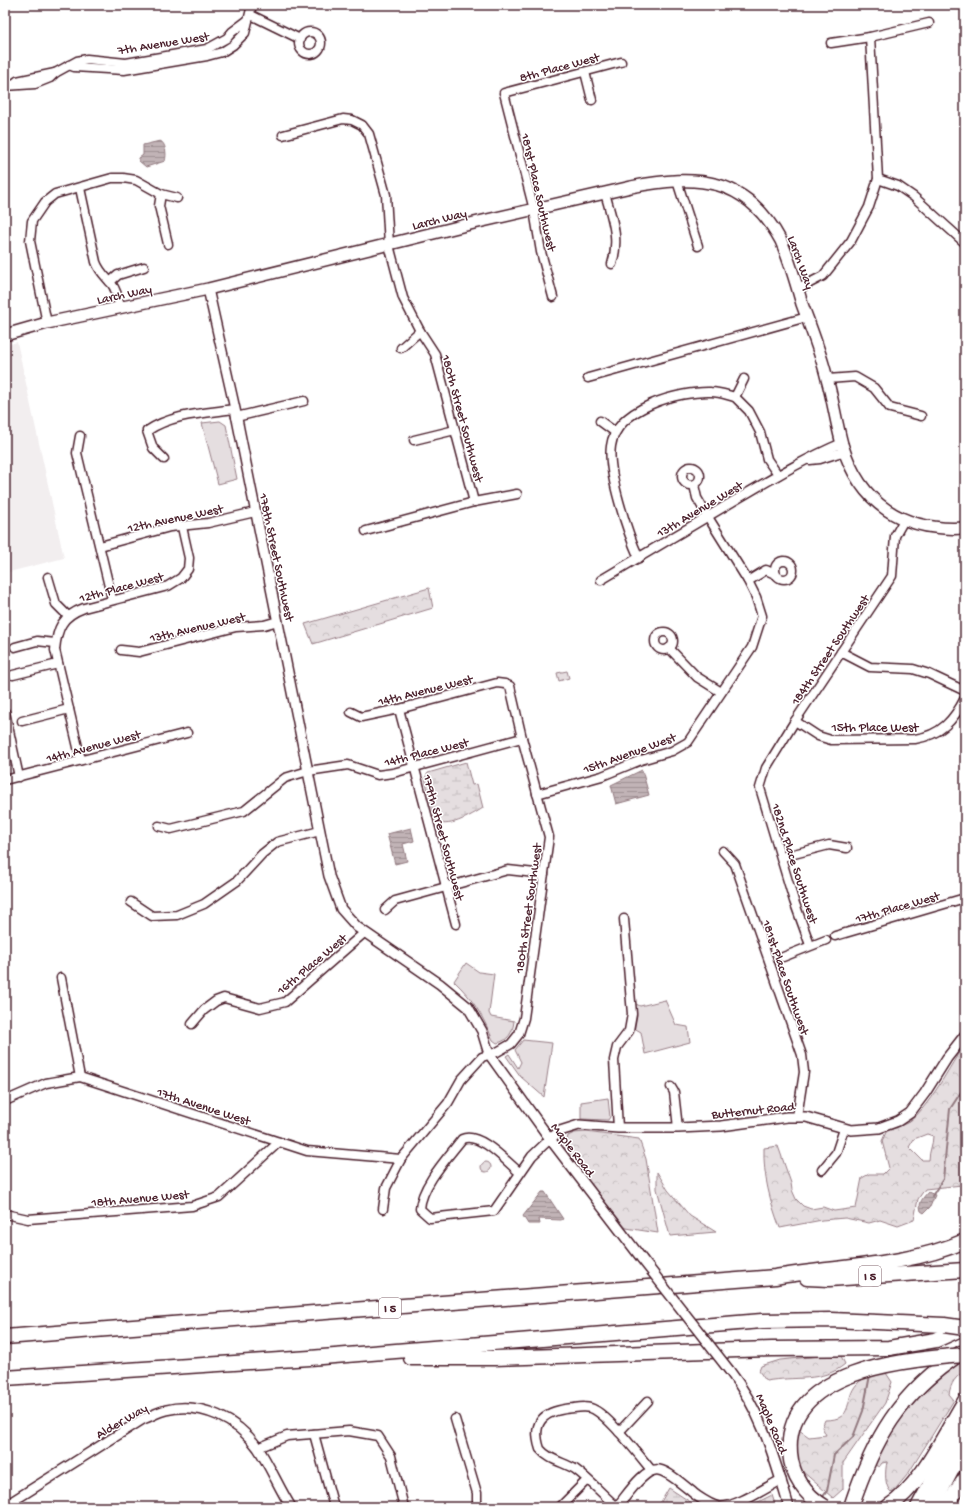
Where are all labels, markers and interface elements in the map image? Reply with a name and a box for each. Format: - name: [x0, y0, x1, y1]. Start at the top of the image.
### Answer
- street label: 7th Avenue West: [116, 30, 212, 59]
- street label: 8th Place West: [518, 50, 603, 86]
- street label: 181st Place Southwest: [517, 131, 559, 255]
- street label: Larch Way: [411, 206, 469, 234]
- street label: Larch Way: [783, 234, 816, 292]
- street label: Larch Way: [96, 282, 154, 309]
- street label: 180th Street Southwest: [437, 353, 486, 485]
- street label: 13th Avenue West: [654, 478, 747, 542]
- street label: 178th Street Southwest: [254, 491, 297, 624]
- street label: 12th Avenue West: [126, 502, 226, 537]
- street label: 12th Place West: [77, 570, 167, 607]
- street label: 184th Street Southwest: [788, 591, 874, 709]
- street label: 13th Avenue West: [147, 610, 248, 647]
- street label: 14th Avenue West: [376, 672, 476, 711]
- street label: 15th Place West: [831, 721, 920, 736]
- street label: 14th Avenue West: [44, 727, 144, 767]
- street label: 15th Avenue West: [581, 730, 680, 778]
- street label: 14th Place West: [382, 735, 472, 771]
- street label: 179th Street Southwest: [418, 772, 467, 904]
- street label: 182nd Place Southwest: [767, 801, 821, 927]
- street label: 180th Street Southwest: [513, 841, 546, 975]
- street label: 17th Place West: [853, 889, 943, 928]
- street label: 181st Place Southwest: [758, 918, 812, 1039]
- street label: 16th Place West: [274, 930, 352, 999]
- street label: 17th Avenue West: [154, 1085, 253, 1130]
- street label: Butternut Road: [710, 1100, 797, 1123]
- street label: Maple Road: [547, 1121, 598, 1182]
- street label: 18th Avenue West: [90, 1188, 191, 1211]
- road number: I 5: [859, 1266, 881, 1286]
- road number: I 5: [379, 1298, 401, 1318]
- street label: Maple Road: [751, 1392, 791, 1457]
- street label: Alder Way: [94, 1401, 151, 1443]

